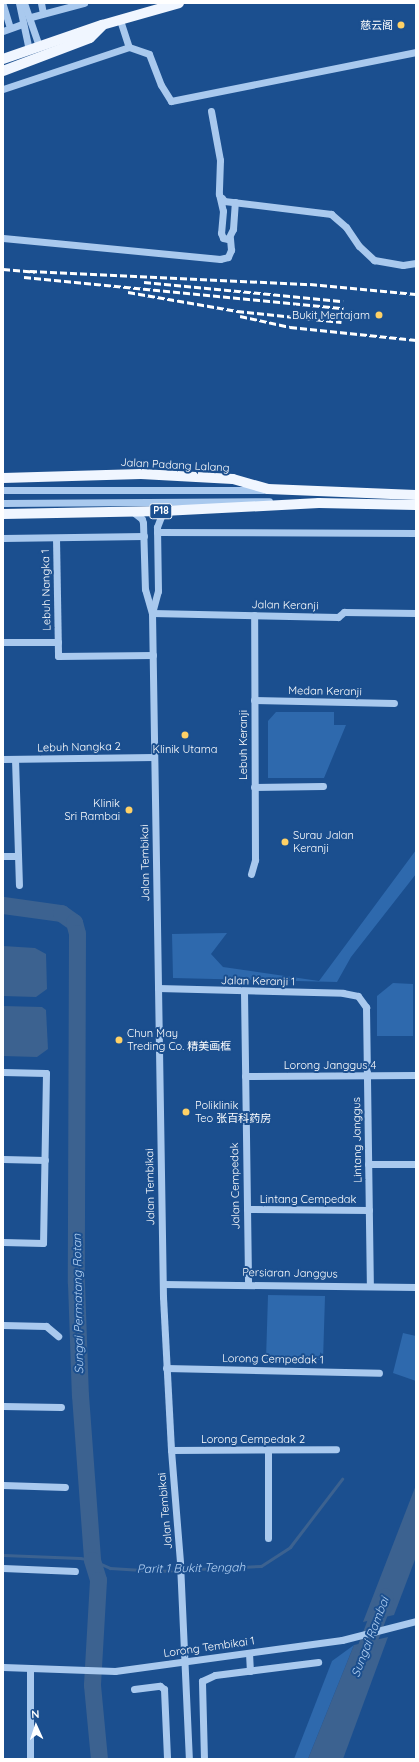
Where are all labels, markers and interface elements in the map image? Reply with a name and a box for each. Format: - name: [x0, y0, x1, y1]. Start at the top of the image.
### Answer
- place label: 慈云阁: [360, 18, 393, 32]
- marker: 慈云阁: [396, 20, 406, 30]
- place label: Bukit Mertajam: [292, 308, 370, 322]
- marker: Bukit Mertajam: [373, 309, 385, 321]
- street label: Jalan Padang Lalang: [120, 456, 230, 474]
- road number: P18: [149, 503, 173, 519]
- street label: Lebuh Nangka 1: [39, 549, 53, 631]
- street label: Jalan Keranji: [251, 598, 319, 612]
- street label: Medan Keranji: [288, 684, 362, 698]
- street label: Lebuh Keranji: [236, 710, 250, 780]
- marker: Klinik Utama: [179, 729, 191, 741]
- street label: Lebuh Nangka 2: [37, 740, 121, 754]
- place label: Klinik Utama: [153, 742, 217, 756]
- place label: Klinik Sri Rambai: [64, 797, 120, 823]
- marker: Klinik Sri Rambai: [123, 804, 135, 816]
- street label: Jalan Tembikai: [138, 824, 152, 902]
- place label: Surau Jalan Keranji: [293, 829, 354, 855]
- marker: Surau Jalan Keranji: [280, 837, 290, 847]
- street label: Jalan Keranji 1: [221, 974, 295, 988]
- place label: Chun May Treding Co. 精美画框: [127, 1027, 231, 1053]
- marker: Chun May Treding Co. 精美画框: [114, 1035, 124, 1045]
- street label: Lorong Janggus 4: [284, 1058, 376, 1072]
- street label: Lintang Janggus: [350, 1097, 364, 1183]
- place label: Poliklinik Teo 张百科药房: [195, 1099, 271, 1125]
- marker: Poliklinik Teo 张百科药房: [180, 1106, 192, 1118]
- street label: Jalan Cempedak: [228, 1142, 242, 1230]
- street label: Jalan Tembikai: [143, 1148, 157, 1226]
- street label: Lintang Cempedak: [260, 1192, 356, 1206]
- water label: Sungai Permatang Rotan: [70, 1234, 86, 1374]
- street label: Persiaran Janggus: [242, 1266, 338, 1280]
- street label: Lorong Cempedak 1: [222, 1352, 324, 1366]
- street label: Lorong Cempedak 2: [201, 1432, 305, 1446]
- street label: Jalan Tembikai: [155, 1472, 175, 1550]
- water label: Parit 1 Bukit Tengah: [137, 1560, 245, 1576]
- water label: Sungai Rambai: [348, 1595, 392, 1679]
- street label: Lorong Tembikai 1: [163, 1634, 255, 1660]
- north arrow: [16, 1706, 56, 1746]
- text: N: [31, 1707, 40, 1721]

